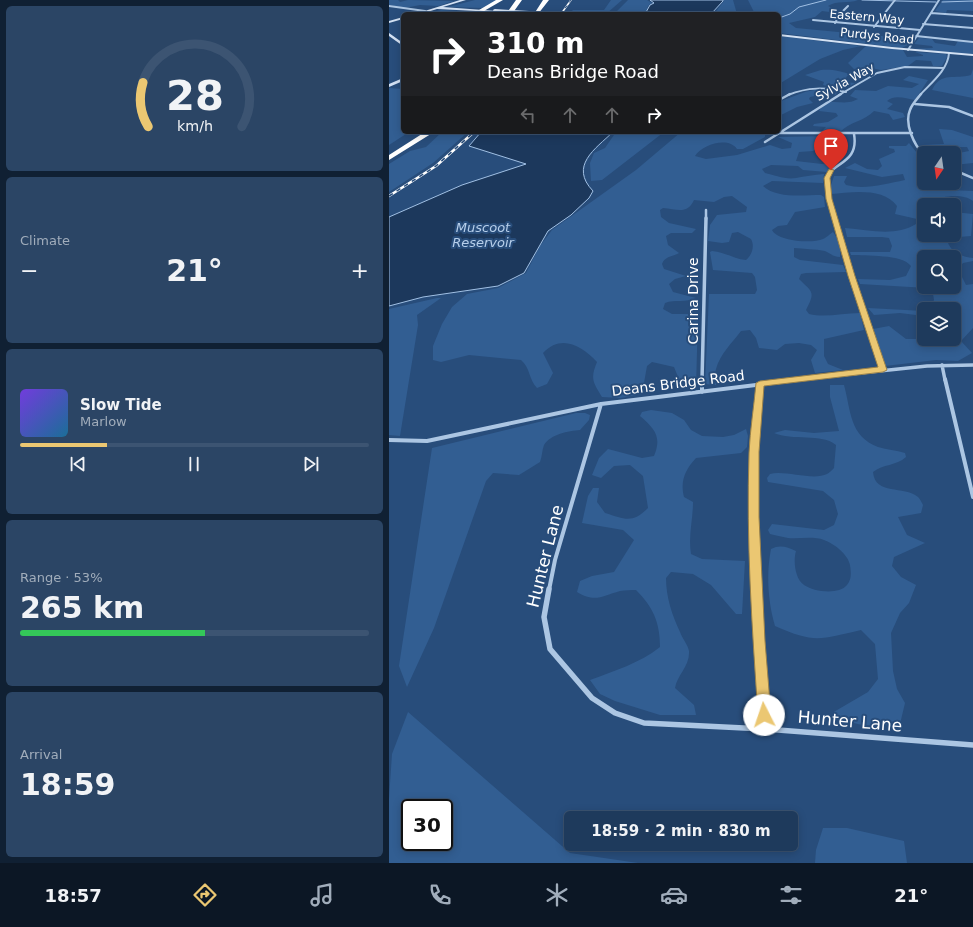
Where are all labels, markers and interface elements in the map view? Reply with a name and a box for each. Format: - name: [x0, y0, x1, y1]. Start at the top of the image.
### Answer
- street label: Eastern Way: [829, 7, 905, 27]
- street label: Purdys Road: [839, 25, 915, 47]
- text: 310 m: [487, 27, 584, 60]
- icon: right: [421, 28, 473, 80]
- street label: Sylvia Way: [813, 60, 877, 104]
- text: Deans Bridge Road: [487, 61, 659, 82]
- text: 28: [166, 71, 223, 120]
- icon: left: [517, 104, 539, 126]
- icon: ahead: [559, 104, 581, 126]
- icon: ahead: [601, 104, 623, 126]
- icon: right: [643, 104, 665, 126]
- text: km/h: [176, 117, 213, 133]
- pin: [814, 129, 848, 170]
- icon: arrive: [820, 135, 842, 157]
- north arrow: [917, 146, 961, 190]
- map controls: [917, 146, 961, 346]
- button: sound: [917, 198, 961, 242]
- water label: Muscoot Reservoir: [452, 220, 516, 250]
- text: Climate: [20, 233, 70, 248]
- button: search: [917, 250, 961, 294]
- text: 21°: [166, 253, 223, 288]
- street label: Carina Drive: [685, 257, 701, 345]
- text: −: [20, 258, 38, 283]
- text: +: [351, 258, 369, 283]
- button: layers: [917, 302, 961, 346]
- street label: Deans Bridge Road: [611, 367, 745, 399]
- text: Slow Tide: [80, 396, 162, 414]
- text: Marlow: [80, 414, 127, 429]
- icon: previous: [67, 453, 89, 475]
- icon: pause: [183, 453, 205, 475]
- icon: next: [300, 453, 322, 475]
- street label: Hunter Lane: [523, 503, 567, 609]
- text: Range · 53%: [20, 570, 103, 585]
- text: 265 km: [20, 590, 144, 625]
- position arrow: [743, 694, 785, 736]
- street label: Hunter Lane: [797, 706, 903, 736]
- text: Arrival: [20, 747, 62, 762]
- text: 18:59: [20, 767, 116, 802]
- speed limit sign: 30: [401, 799, 453, 851]
- text: 18:59 · 2 min · 830 m: [591, 822, 771, 840]
- icon: directions: [191, 881, 219, 909]
- icon: music: [308, 881, 336, 909]
- icon: phone: [426, 881, 454, 909]
- icon: climate: [543, 881, 571, 909]
- icon: car: [660, 881, 688, 909]
- icon: filters: [777, 881, 805, 909]
- text: 18:57: [45, 885, 102, 906]
- text: 21°: [894, 885, 928, 906]

